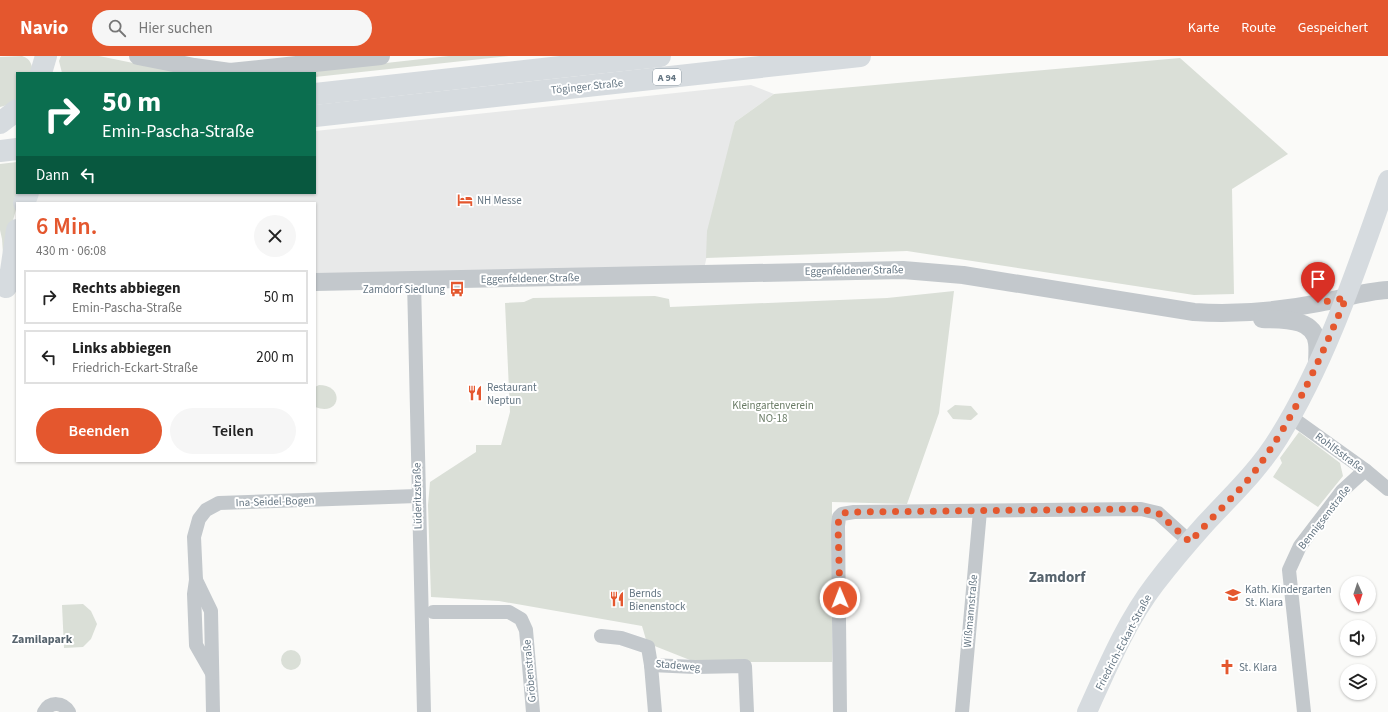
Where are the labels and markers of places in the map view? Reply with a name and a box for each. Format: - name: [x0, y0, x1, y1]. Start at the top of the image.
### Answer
- hotel icon: NH Messe: [456, 191, 474, 209]
- place label: NH Messe: [477, 193, 522, 208]
- pin: [1301, 262, 1335, 303]
- bus stop icon: Zamdorf Siedlung: [448, 280, 466, 298]
- place label: Zamdorf Siedlung: [363, 282, 445, 297]
- place label: Restaurant Neptun: [487, 380, 537, 408]
- restaurant icon: Restaurant Neptun: [466, 384, 484, 402]
- place label: Kath. Kindergarten St. Klara: [1245, 582, 1332, 610]
- place label: Bernds Bienenstock: [629, 586, 686, 614]
- school or university icon: Kath. Kindergarten St. Klara: [1224, 586, 1242, 604]
- restaurant icon: Bernds Bienenstock: [608, 590, 626, 608]
- church icon: St. Klara: [1218, 658, 1236, 676]
- place label: St. Klara: [1239, 660, 1277, 675]

